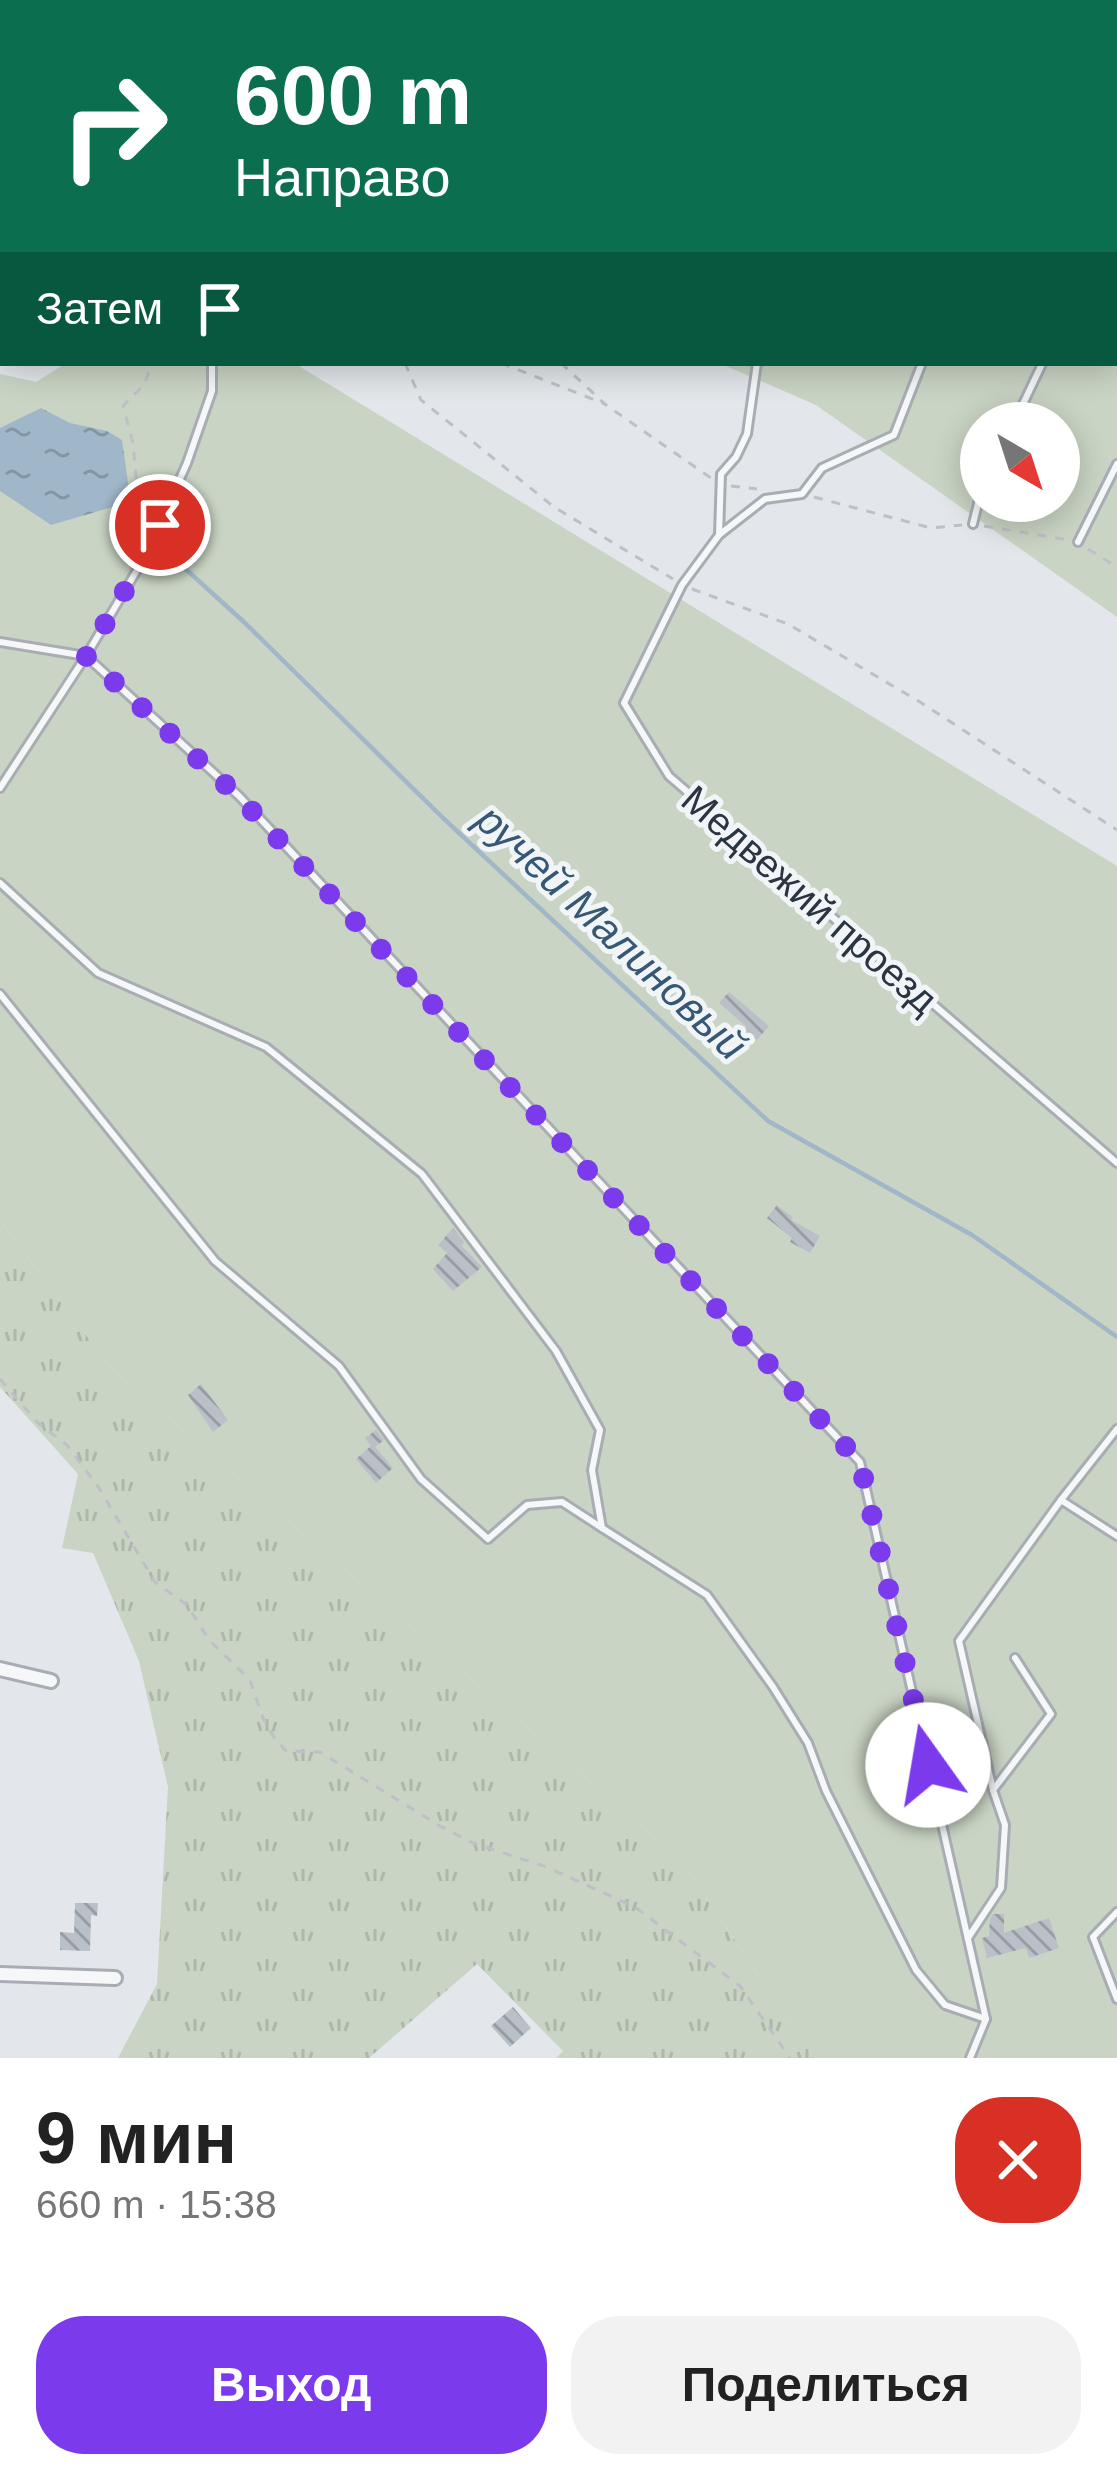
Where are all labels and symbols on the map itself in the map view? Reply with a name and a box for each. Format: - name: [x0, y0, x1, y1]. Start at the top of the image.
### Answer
- north arrow: [960, 402, 1080, 522]
- pin: [109, 474, 211, 576]
- street label: Медвежий проезд: [673, 777, 946, 1022]
- water label: ручей Малиновый: [466, 794, 756, 1069]
- position arrow: [865, 1702, 991, 1828]

